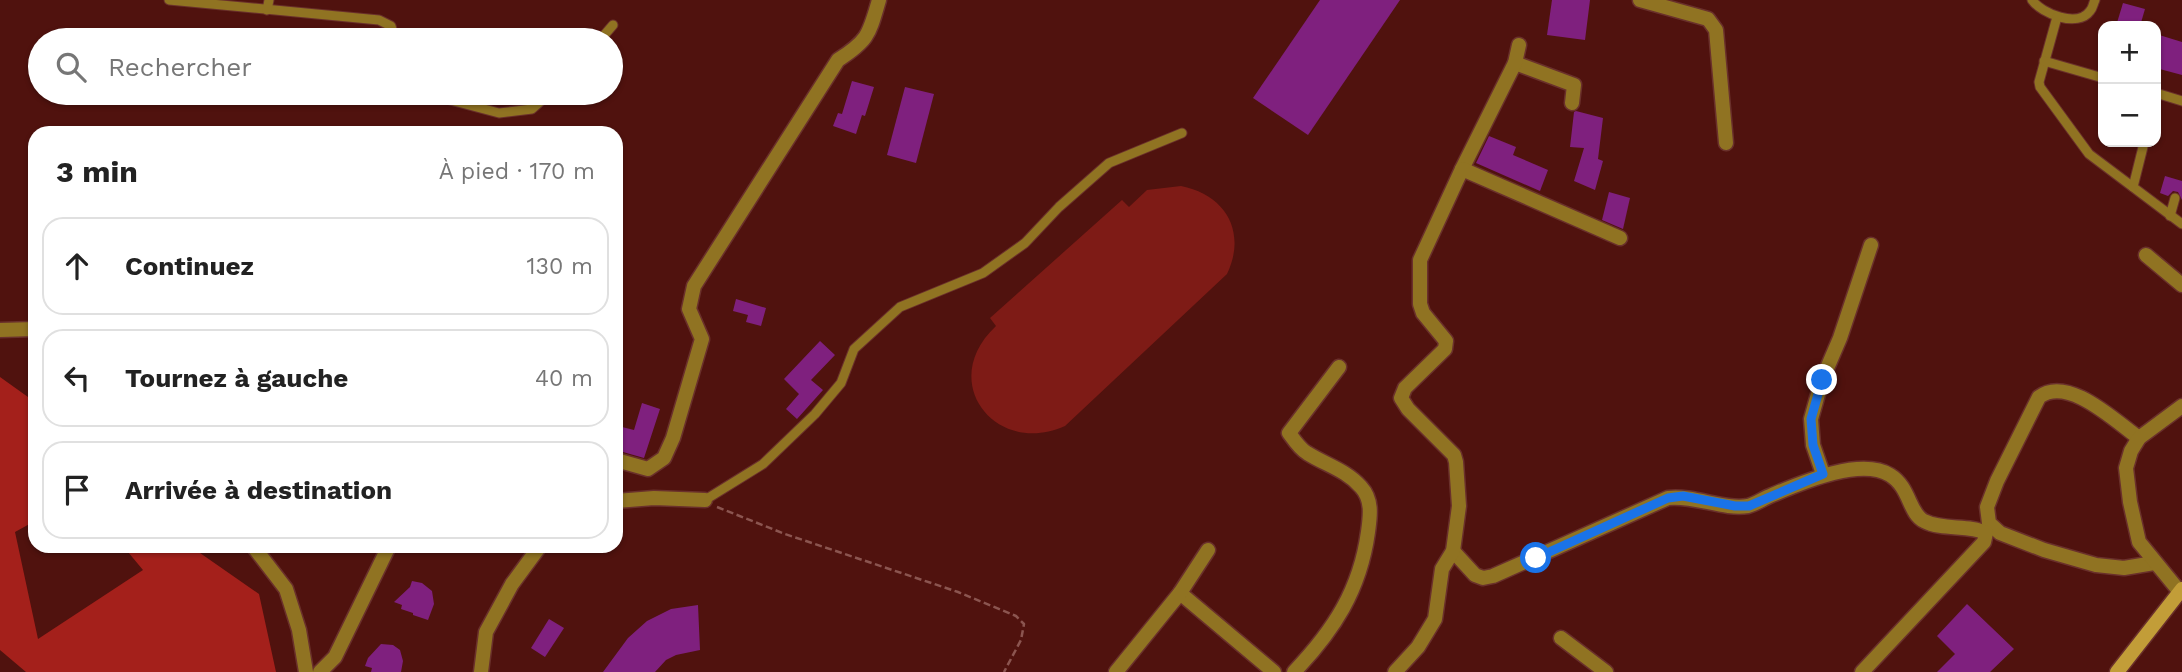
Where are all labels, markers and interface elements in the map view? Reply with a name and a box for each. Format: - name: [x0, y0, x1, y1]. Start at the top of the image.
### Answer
- map controls: [2098, 21, 2161, 147]
- button: +: [2098, 21, 2161, 84]
- search box: [28, 28, 623, 105]
- icon: search: [52, 48, 90, 86]
- text: Rechercher: [108, 52, 252, 82]
- button: −: [2098, 84, 2161, 147]
- text: 3 min: [56, 154, 138, 189]
- text: À pied · 170 m: [439, 158, 595, 185]
- icon: ahead: [58, 247, 96, 285]
- text: Continuez: [125, 251, 254, 281]
- text: 130 m: [527, 253, 593, 280]
- icon: left: [58, 359, 96, 397]
- text: Tournez à gauche: [125, 363, 348, 393]
- route end: [1806, 364, 1837, 395]
- text: 40 m: [535, 365, 593, 392]
- icon: arrive: [58, 471, 96, 509]
- text: Arrivée à destination: [125, 475, 392, 505]
- route start: [1520, 542, 1551, 573]

